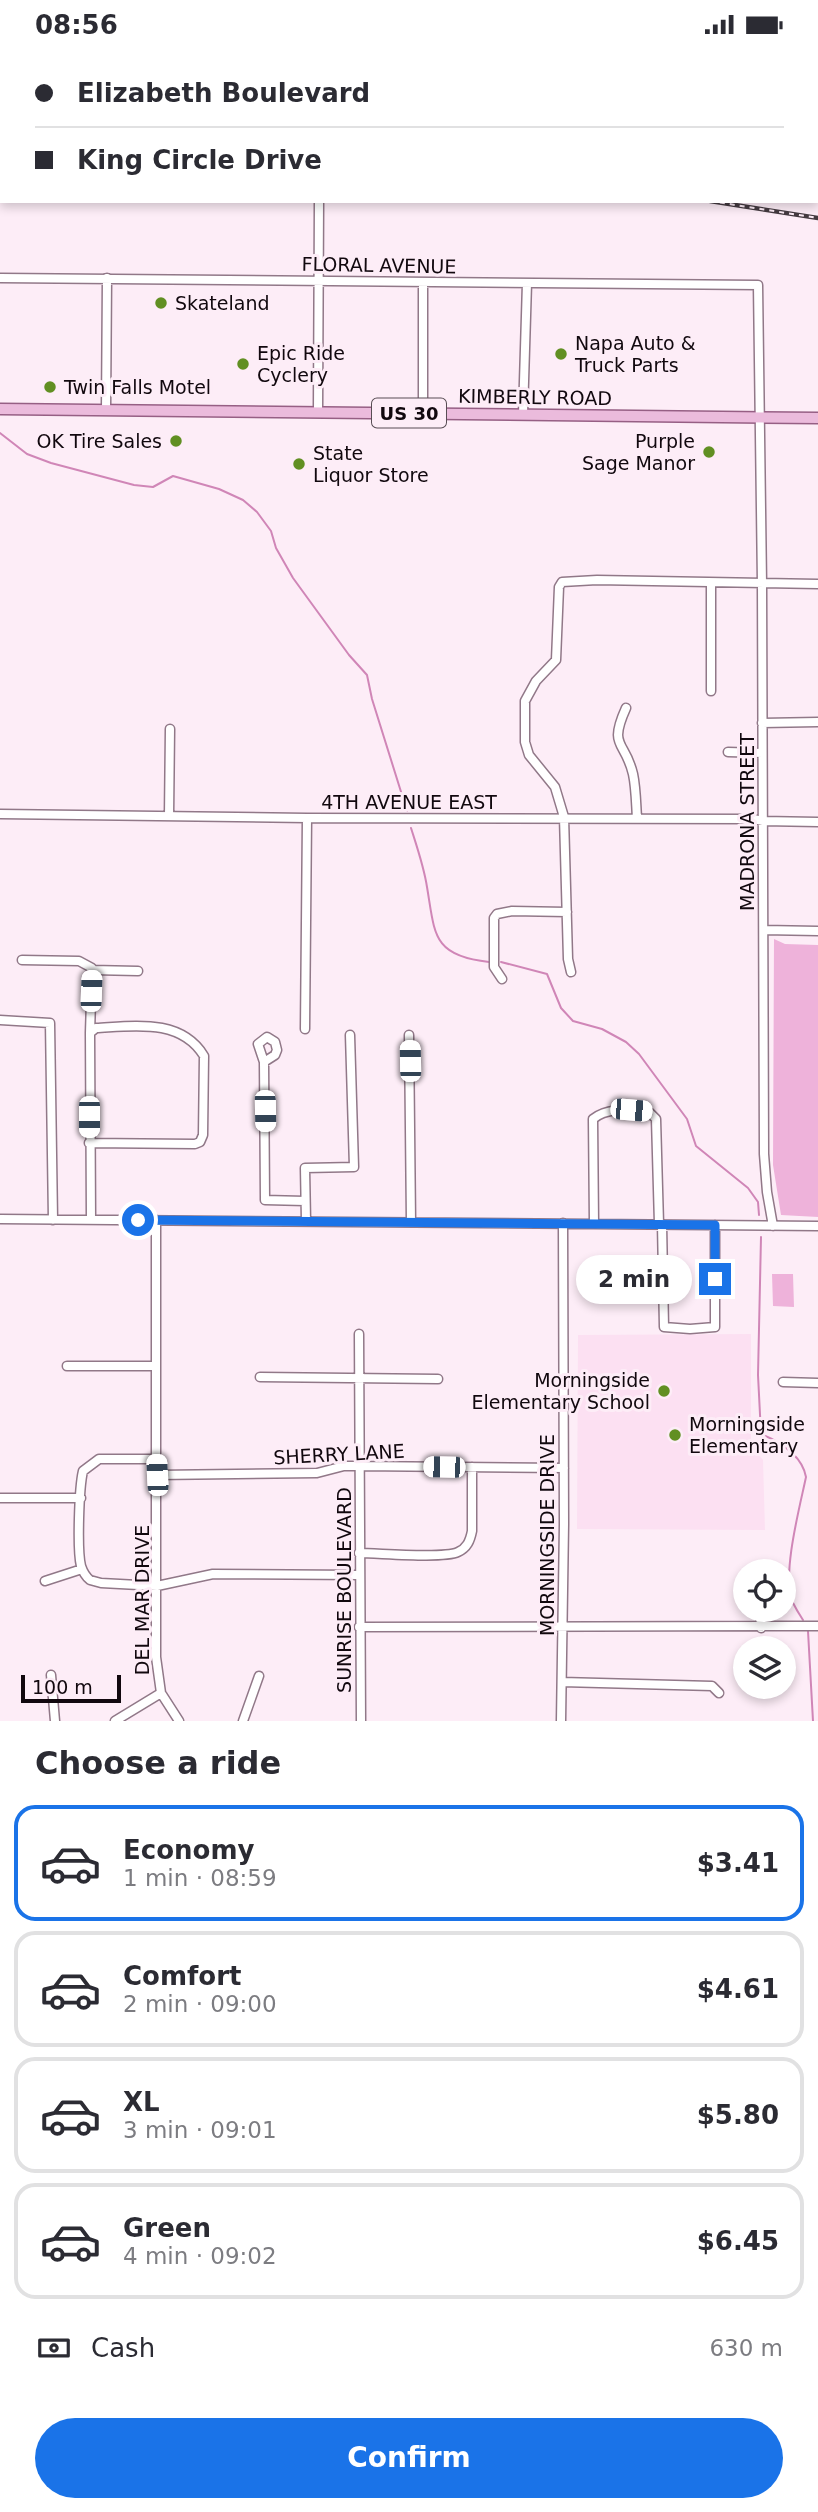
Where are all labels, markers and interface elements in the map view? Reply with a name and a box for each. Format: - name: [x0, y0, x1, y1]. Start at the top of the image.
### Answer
- text: 08:56: [35, 10, 118, 40]
- text: Elizabeth Boulevard: [77, 78, 370, 108]
- text: King Circle Drive: [77, 145, 322, 175]
- street label: FLORAL AVENUE: [301, 253, 457, 277]
- place label: Skateland: [175, 292, 270, 314]
- marker: Skateland: [153, 295, 169, 311]
- place label: Napa Auto & Truck Parts: [574, 332, 696, 376]
- place label: Epic Ride Cyclery: [257, 342, 345, 386]
- marker: Napa Auto & Truck Parts: [553, 346, 569, 362]
- marker: Epic Ride Cyclery: [235, 356, 251, 372]
- place label: Twin Falls Motel: [63, 376, 211, 398]
- marker: Twin Falls Motel: [42, 379, 58, 395]
- street label: KIMBERLY ROAD: [458, 385, 612, 409]
- road number: US 30: [372, 399, 446, 427]
- place label: OK Tire Sales: [37, 430, 162, 452]
- place label: Purple Sage Manor: [582, 430, 695, 474]
- marker: OK Tire Sales: [168, 433, 184, 449]
- place label: State Liquor Store: [313, 442, 429, 486]
- marker: Purple Sage Manor: [701, 444, 717, 460]
- marker: State Liquor Store: [291, 456, 307, 472]
- street label: MADRONA STREET: [736, 733, 758, 911]
- street label: 4TH AVENUE EAST: [321, 791, 497, 813]
- car: [80, 970, 103, 1012]
- car: [400, 1040, 421, 1082]
- car: [255, 1090, 276, 1132]
- car: [79, 1096, 100, 1138]
- car: [610, 1098, 653, 1122]
- route start: [122, 1204, 154, 1236]
- callout: 2 min: [575, 1255, 690, 1303]
- route end: [699, 1263, 731, 1295]
- text: 2 min: [598, 1266, 670, 1292]
- place label: Morningside Elementary School: [472, 1369, 650, 1413]
- marker: Morningside Elementary School: [656, 1383, 672, 1399]
- place label: Morningside Elementary: [689, 1413, 805, 1457]
- marker: Morningside Elementary: [667, 1427, 683, 1443]
- street label: MORNINGSIDE DRIVE: [536, 1434, 558, 1636]
- street label: SHERRY LANE: [273, 1440, 405, 1468]
- car: [146, 1453, 169, 1497]
- car: [423, 1456, 466, 1478]
- street label: SUNRISE BOULEVARD: [333, 1487, 355, 1693]
- street label: DEL MAR DRIVE: [131, 1525, 153, 1675]
- map controls: [733, 1559, 796, 1699]
- button: locate: [733, 1559, 796, 1622]
- button: layers: [733, 1636, 796, 1699]
- scale bar: [21, 1672, 121, 1704]
- text: 100 m: [32, 1676, 93, 1698]
- text: Choose a ride: [35, 1744, 281, 1782]
- icon: car: [39, 1832, 102, 1895]
- text: Economy: [123, 1835, 254, 1865]
- text: $3.41: [697, 1848, 779, 1878]
- text: 1 min · 08:59: [123, 1865, 277, 1891]
- icon: car: [39, 1958, 102, 2021]
- text: Comfort: [123, 1961, 241, 1991]
- text: $4.61: [697, 1974, 779, 2004]
- text: 2 min · 09:00: [123, 1991, 277, 2017]
- icon: car: [39, 2084, 102, 2147]
- text: XL: [123, 2087, 160, 2117]
- text: $5.80: [697, 2100, 779, 2130]
- text: 3 min · 09:01: [123, 2117, 277, 2143]
- icon: car: [39, 2210, 102, 2273]
- text: Green: [123, 2213, 211, 2243]
- text: $6.45: [697, 2226, 779, 2256]
- text: 4 min · 09:02: [123, 2243, 277, 2269]
- icon: cash: [35, 2329, 73, 2367]
- text: Cash: [91, 2333, 155, 2363]
- text: 630 m: [709, 2335, 783, 2361]
- button: Confirm: [35, 2418, 783, 2498]

